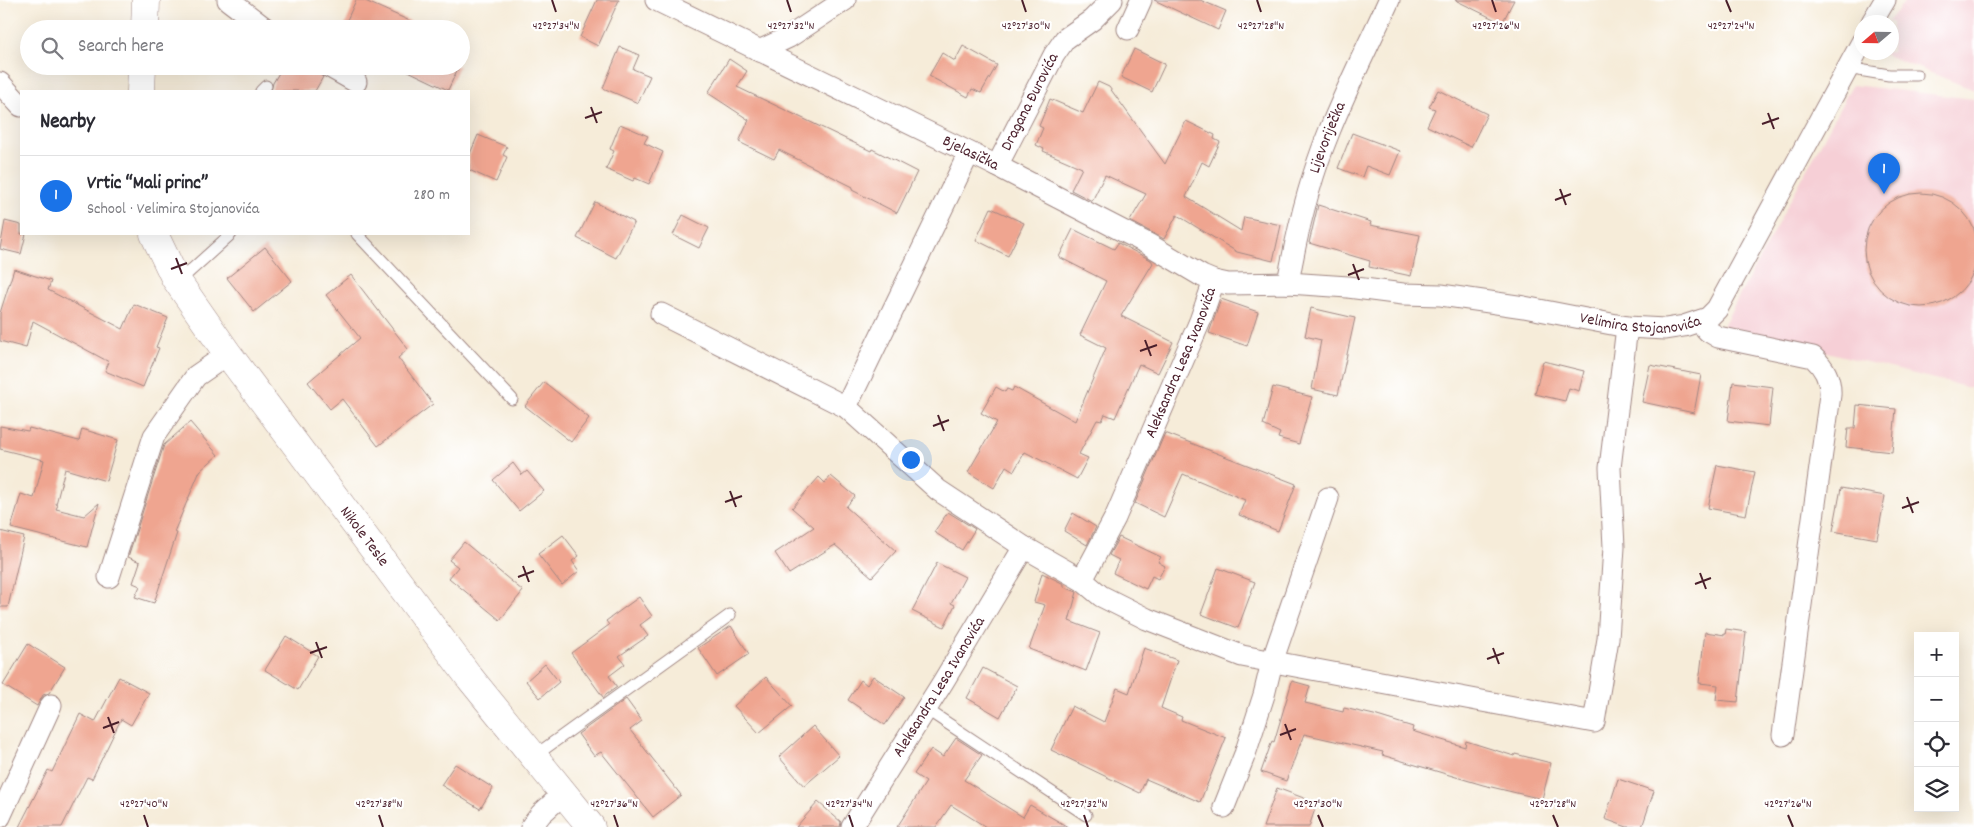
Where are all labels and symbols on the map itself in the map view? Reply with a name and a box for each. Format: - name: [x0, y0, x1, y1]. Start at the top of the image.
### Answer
- north arrow: [1854, 15, 1899, 60]
- text: 42°27'34"N: [533, 18, 579, 35]
- text: 42°27'32"N: [767, 18, 815, 35]
- text: 42°27'30"N: [1002, 18, 1050, 35]
- text: 42°27'28"N: [1238, 18, 1284, 35]
- text: 42°27'26"N: [1472, 18, 1520, 35]
- text: 42°27'24"N: [1708, 18, 1754, 35]
- street label: Dragana Đurovića: [995, 49, 1065, 155]
- street label: Lijevoriječka: [1303, 98, 1352, 176]
- street label: Bjelasička: [939, 130, 1003, 177]
- pin: 1: [1868, 153, 1900, 194]
- street label: Aleksandra Lesa Ivanovića: [1139, 284, 1223, 442]
- street label: Velimira Stojanovića: [1578, 307, 1704, 341]
- your location: [898, 447, 924, 473]
- street label: Nikole Tesle: [334, 501, 394, 571]
- street label: Aleksandra Lesa Ivanovića: [887, 612, 991, 762]
- text: 42°27'40"N: [120, 796, 168, 813]
- text: 42°27'38"N: [356, 796, 402, 813]
- text: 42°27'36"N: [590, 796, 638, 813]
- text: 42°27'34"N: [826, 796, 872, 813]
- text: 42°27'32"N: [1060, 796, 1108, 813]
- text: 42°27'30"N: [1294, 796, 1342, 813]
- text: 42°27'28"N: [1530, 796, 1576, 813]
- text: 42°27'26"N: [1764, 796, 1812, 813]

